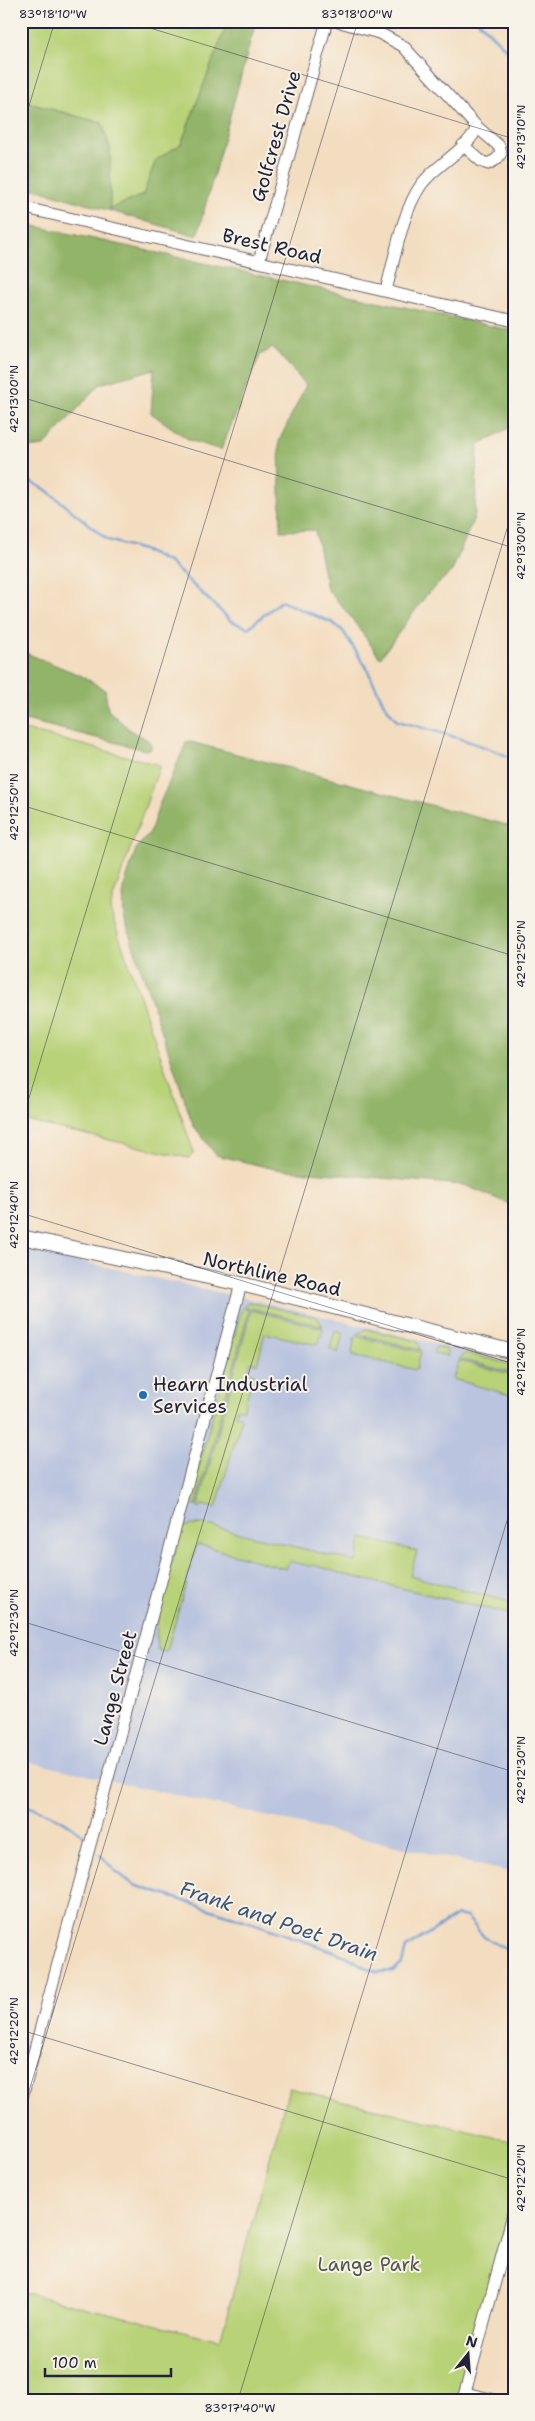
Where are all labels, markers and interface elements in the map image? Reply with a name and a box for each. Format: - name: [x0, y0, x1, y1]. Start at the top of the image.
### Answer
- text: 83°18'10"W: [19, 6, 87, 22]
- text: 83°18'00"W: [321, 6, 393, 22]
- street label: Golfcrest Drive: [245, 67, 307, 205]
- text: 42°13'10"N: [513, 105, 529, 169]
- street label: Brest Road: [220, 222, 324, 270]
- text: 42°13'00"N: [6, 365, 22, 433]
- text: 42°13'00"N: [513, 512, 529, 580]
- text: 42°12'50"N: [6, 773, 22, 841]
- text: 42°12'50"N: [513, 920, 529, 988]
- text: 42°12'40"N: [6, 1181, 22, 1249]
- street label: Northline Road: [201, 1246, 343, 1302]
- text: 42°12'40"N: [513, 1328, 529, 1396]
- place label: Hearn Industrial Services: [153, 1372, 308, 1419]
- marker: Hearn Industrial Services: [137, 1389, 149, 1401]
- text: 42°12'30"N: [6, 1589, 22, 1657]
- street label: Lange Street: [88, 1628, 142, 1748]
- text: 42°12'30"N: [513, 1736, 529, 1804]
- water label: Frank and Poet Drain: [177, 1875, 381, 1967]
- text: 42°12'20"N: [6, 1997, 22, 2065]
- text: 42°12'20"N: [513, 2144, 529, 2212]
- park label: Lange Park: [317, 2252, 421, 2277]
- north arrow: [442, 2328, 492, 2378]
- text: N: [464, 2331, 480, 2352]
- scale bar: [45, 2346, 171, 2378]
- text: 100 m: [52, 2353, 97, 2373]
- text: 83°17'40"W: [205, 2400, 275, 2416]

